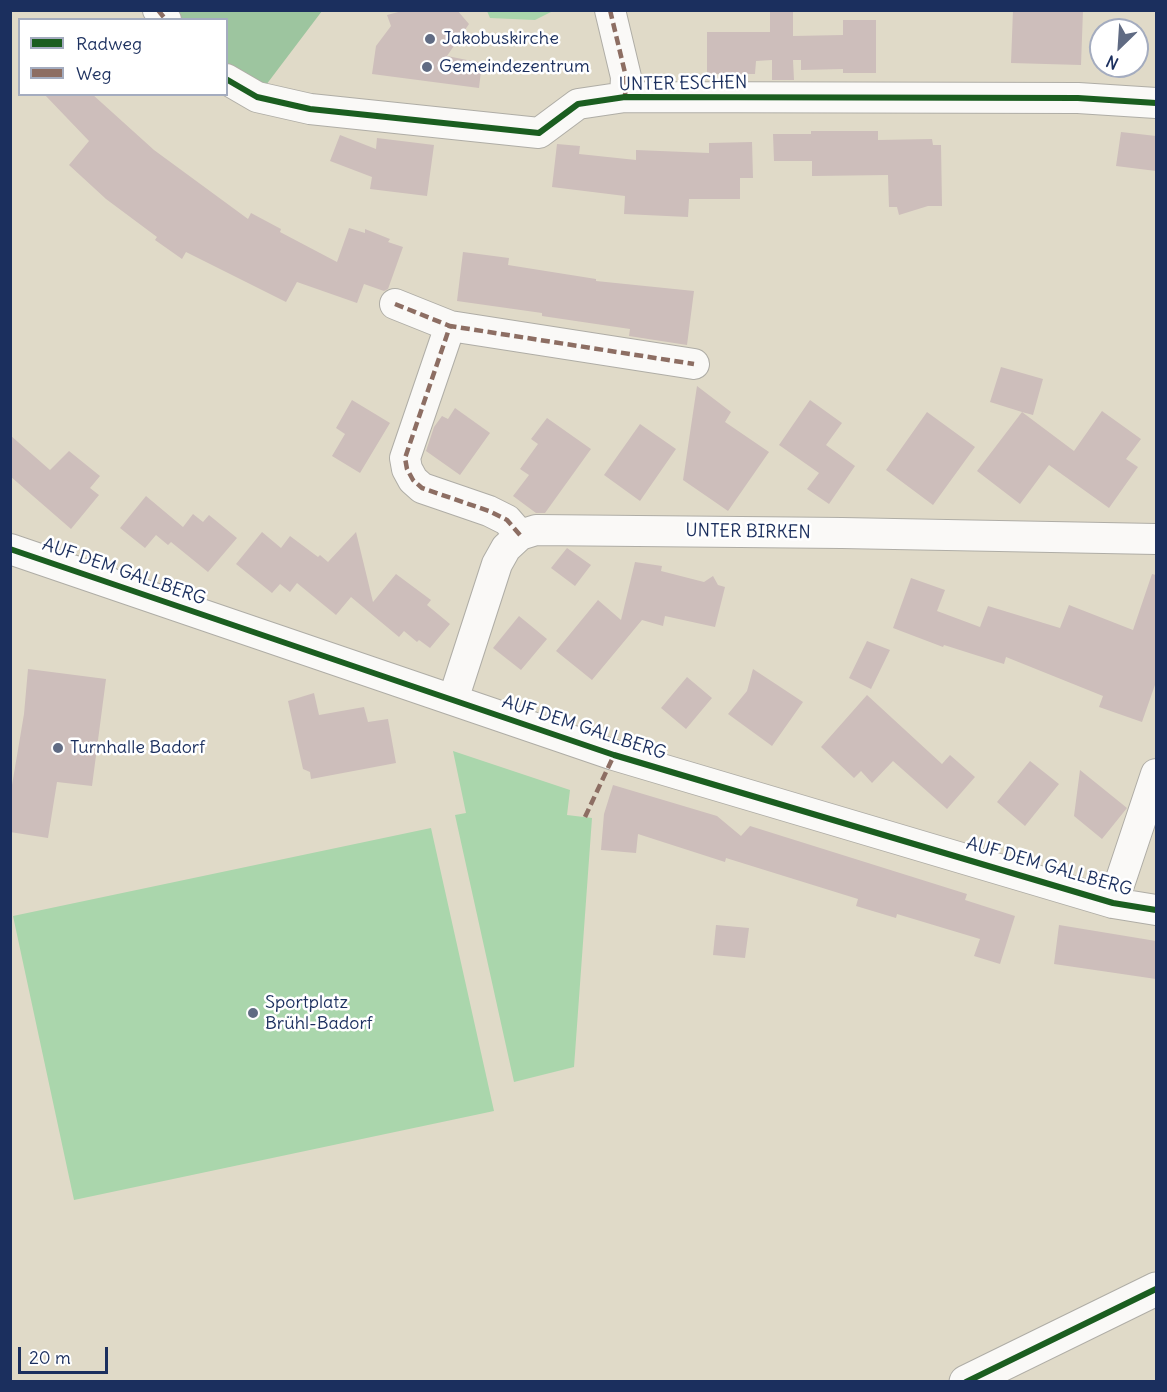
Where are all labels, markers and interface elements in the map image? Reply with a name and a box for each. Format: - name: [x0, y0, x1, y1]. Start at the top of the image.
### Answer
- legend: [18, 18, 228, 96]
- north arrow: [1089, 18, 1149, 78]
- place label: Jakobuskirche: [442, 28, 559, 50]
- text: Radweg: [76, 32, 142, 55]
- marker: Jakobuskirche: [423, 32, 437, 46]
- text: N: [1103, 51, 1121, 74]
- place label: Gemeindezentrum: [439, 56, 590, 78]
- marker: Gemeindezentrum: [420, 60, 434, 74]
- text: Weg: [76, 62, 111, 85]
- street label: UNTER ESCHEN: [619, 72, 747, 96]
- street label: UNTER BIRKEN: [685, 520, 811, 544]
- street label: AUF DEM GALLBERG: [39, 534, 209, 610]
- street label: AUF DEM GALLBERG: [499, 691, 669, 765]
- place label: Turnhalle Badorf: [70, 737, 205, 759]
- marker: Turnhalle Badorf: [51, 741, 65, 755]
- street label: AUF DEM GALLBERG: [964, 833, 1134, 901]
- place label: Sportplatz Brühl-Badorf: [265, 992, 373, 1034]
- marker: Sportplatz Brühl-Badorf: [246, 1006, 260, 1020]
- scale bar: [21, 1335, 111, 1373]
- text: 20 m: [29, 1346, 71, 1369]

